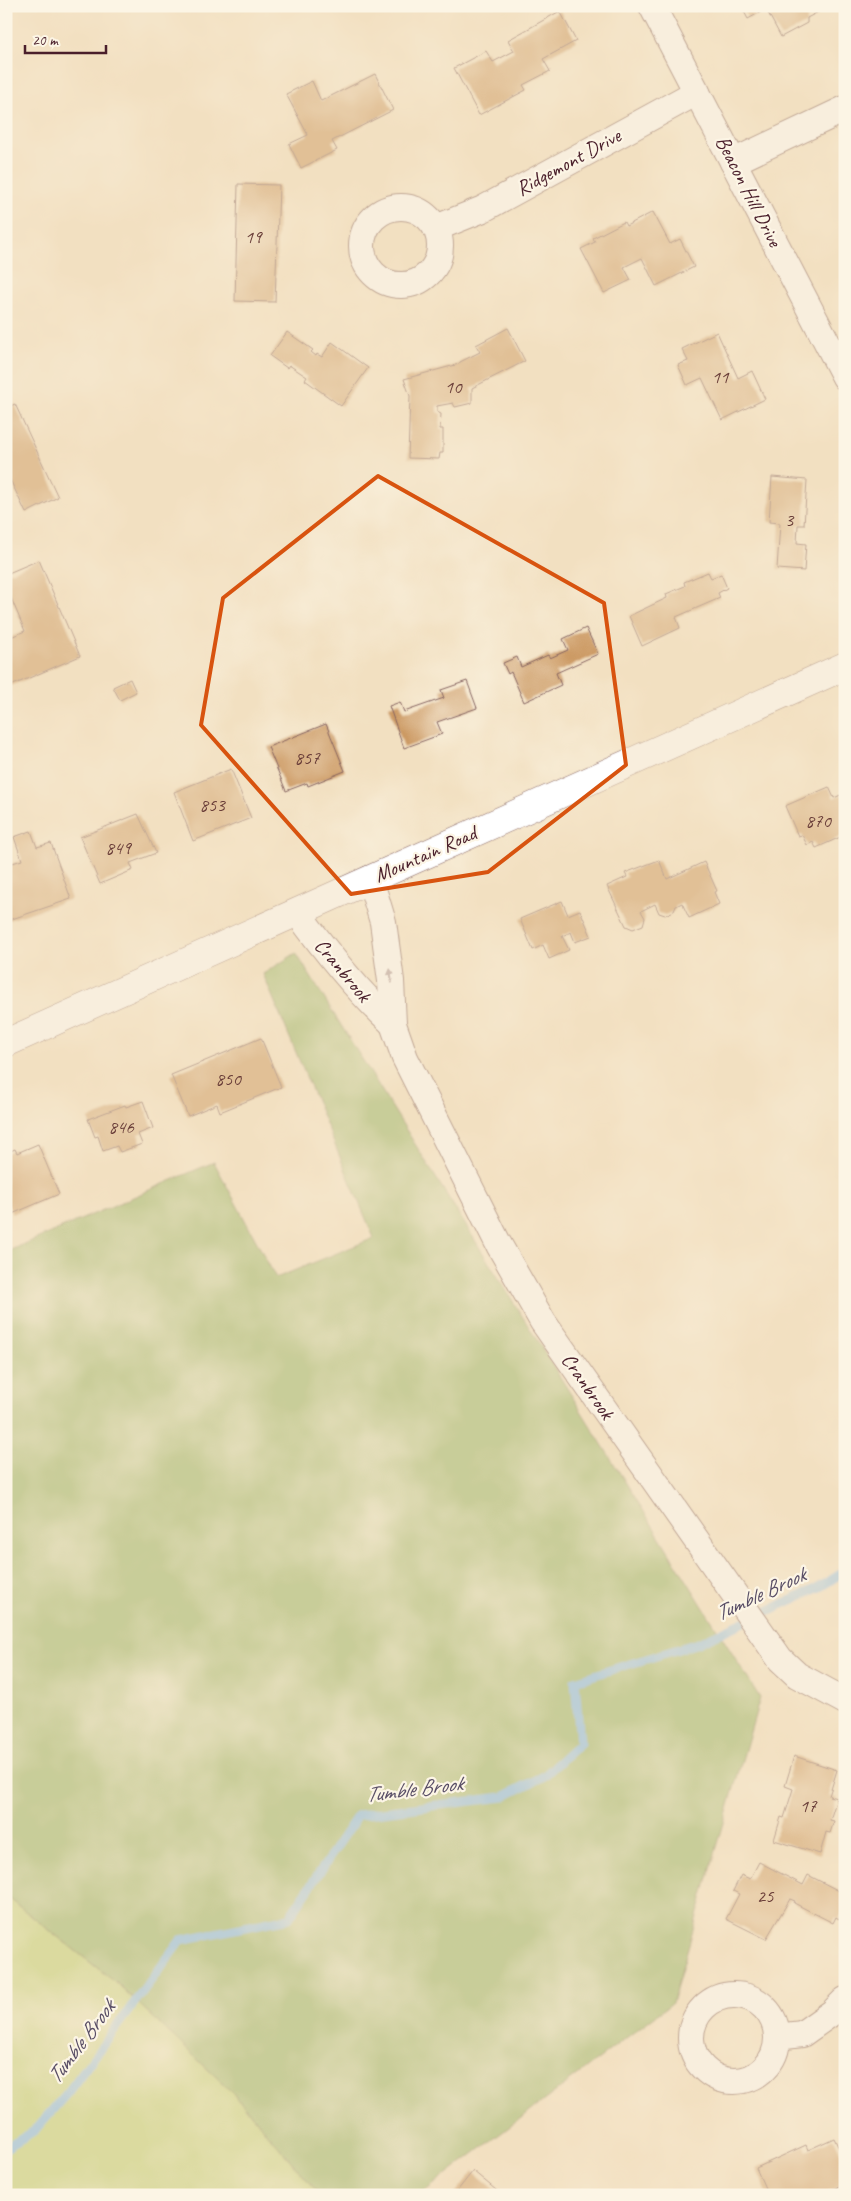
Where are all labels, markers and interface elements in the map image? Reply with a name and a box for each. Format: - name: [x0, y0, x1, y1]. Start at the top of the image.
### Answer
- scale bar: [25, 22, 106, 54]
- text: 20 m: [32, 31, 59, 50]
- street label: Ridgemont Drive: [511, 122, 626, 201]
- street label: Beacon Hill Drive: [710, 131, 789, 252]
- house number: 19: [244, 225, 263, 249]
- house number: 11: [711, 365, 730, 389]
- house number: 10: [444, 375, 463, 399]
- house number: 3: [785, 508, 795, 532]
- house number: 857: [294, 746, 321, 770]
- house number: 853: [199, 793, 226, 817]
- house number: 870: [805, 809, 832, 833]
- street label: Mountain Road: [370, 818, 484, 888]
- house number: 849: [105, 836, 132, 860]
- street label: Cranbrook: [309, 933, 378, 1008]
- one-way arrow: [386, 967, 394, 983]
- house number: 850: [215, 1067, 242, 1091]
- house number: 846: [108, 1115, 135, 1139]
- street label: Cranbrook: [556, 1348, 621, 1425]
- water label: Tumble Brook: [710, 1559, 814, 1627]
- water label: Tumble Brook: [364, 1769, 468, 1809]
- house number: 17: [799, 1794, 818, 1818]
- house number: 25: [756, 1884, 775, 1908]
- water label: Tumble Brook: [41, 1992, 124, 2089]

